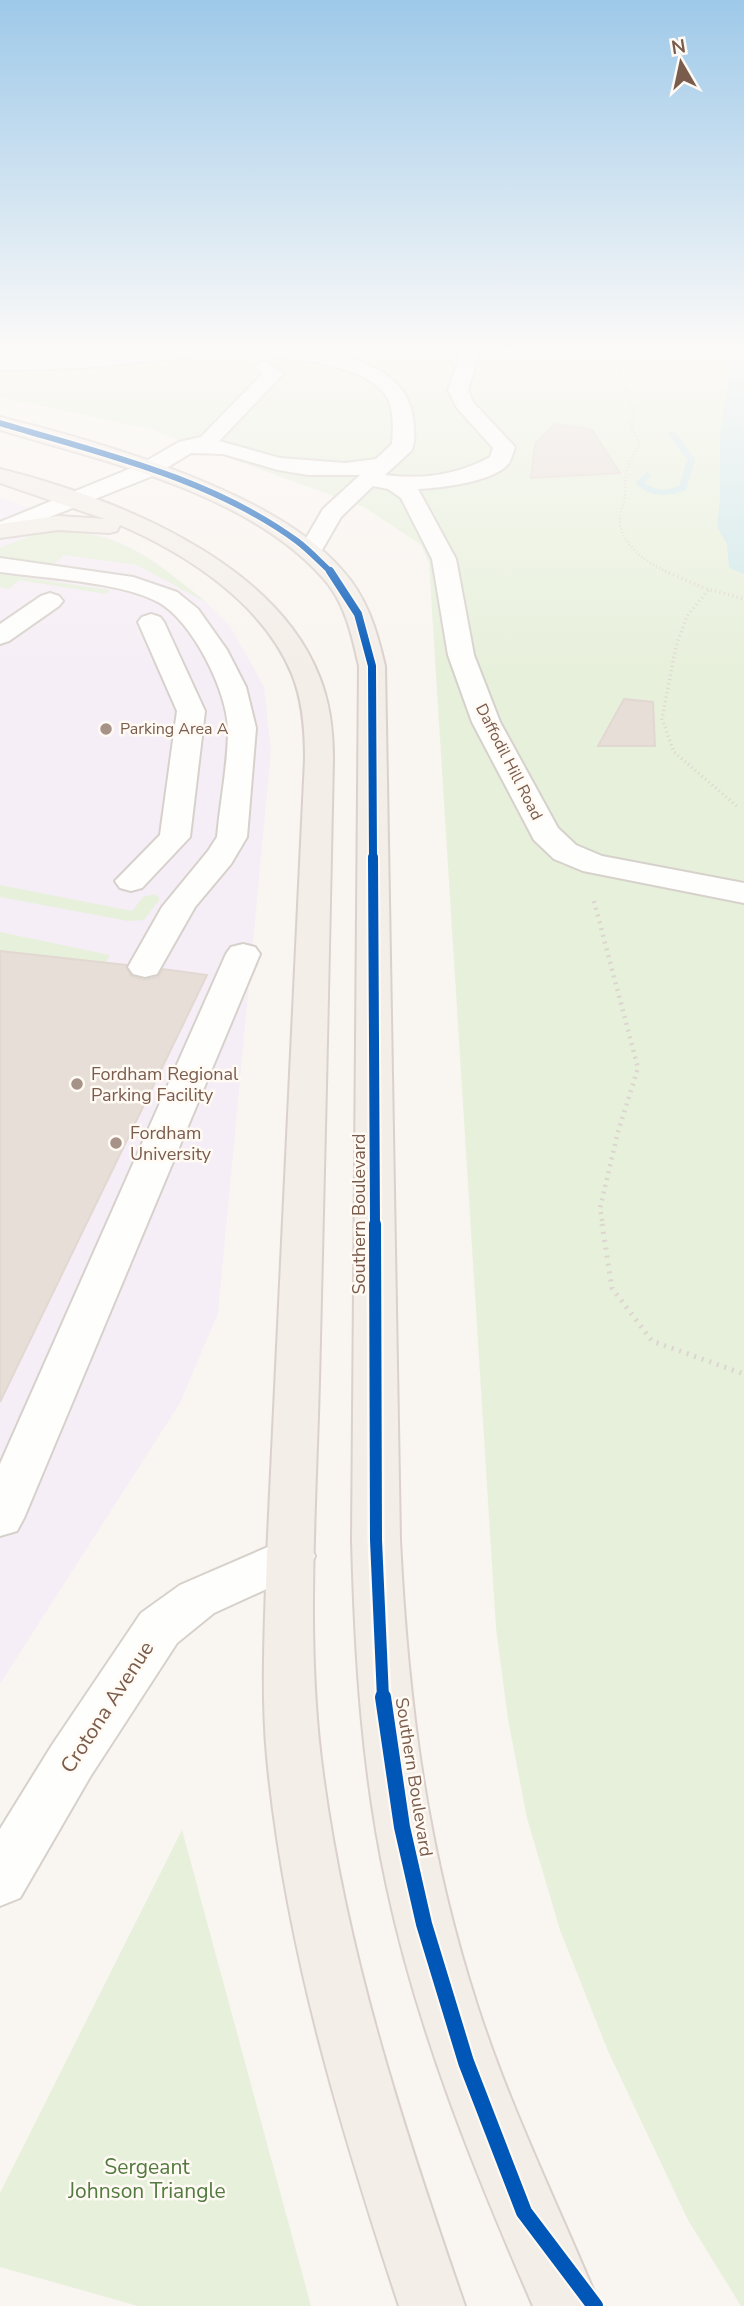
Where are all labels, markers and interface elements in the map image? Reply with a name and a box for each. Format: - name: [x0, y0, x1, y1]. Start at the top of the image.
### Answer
- north arrow: [646, 28, 716, 98]
- text: N: [669, 33, 688, 61]
- street label: Daffodil Hill Road: [470, 700, 548, 824]
- place label: Parking Area A: [120, 718, 229, 740]
- marker: Parking Area A: [98, 721, 114, 737]
- place label: Fordham Regional Parking Facility: [91, 1062, 239, 1107]
- marker: Fordham Regional Parking Facility: [69, 1076, 85, 1092]
- place label: Fordham University: [130, 1121, 212, 1166]
- street label: Southern Boulevard: [347, 1134, 371, 1295]
- marker: Fordham University: [108, 1135, 124, 1151]
- street label: Crotona Avenue: [54, 1636, 160, 1778]
- street label: Southern Boulevard: [390, 1696, 438, 1858]
- park label: Sergeant Johnson Triangle: [67, 2153, 226, 2205]

